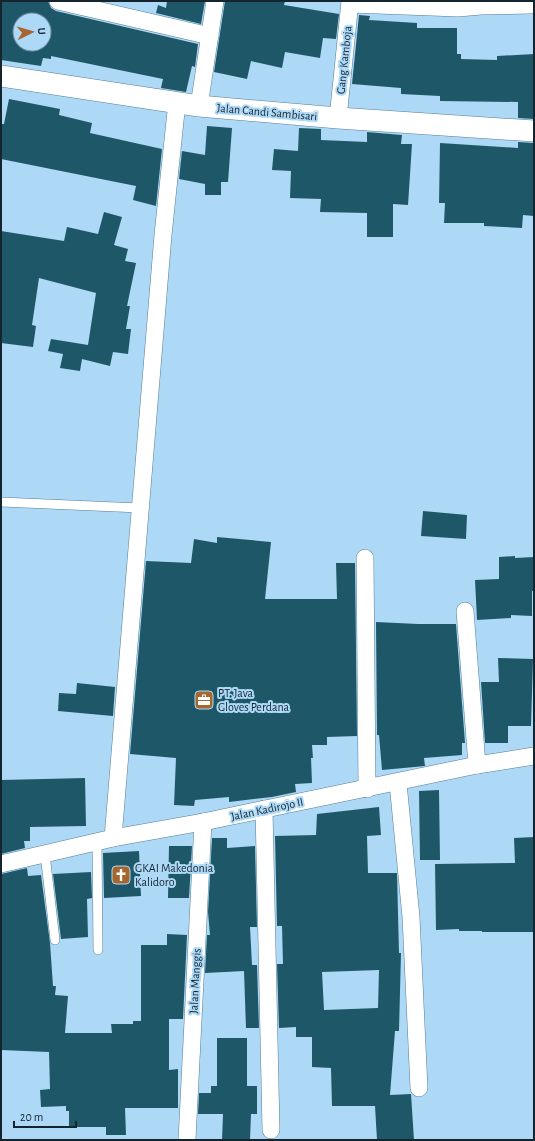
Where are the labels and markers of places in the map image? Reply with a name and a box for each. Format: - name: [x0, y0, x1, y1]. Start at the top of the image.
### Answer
- place label: PT. Java Gloves Perdana: [218, 687, 290, 713]
- office icon: PT. Java Gloves Perdana: [193, 689, 215, 711]
- place label: GKAI Makedonia Kalidoro: [135, 862, 214, 888]
- church icon: GKAI Makedonia Kalidoro: [110, 864, 132, 886]

